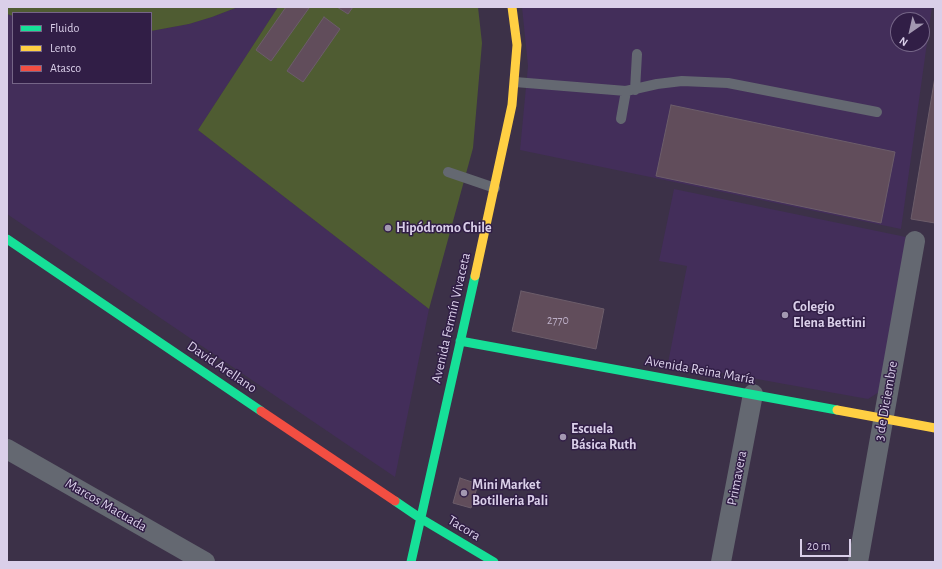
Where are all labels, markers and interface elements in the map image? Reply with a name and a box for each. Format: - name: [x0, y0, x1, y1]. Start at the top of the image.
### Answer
- legend: [12, 12, 152, 84]
- north arrow: [890, 12, 930, 52]
- text: Fluido: [50, 22, 79, 34]
- text: N: [897, 35, 910, 48]
- text: Lento: [50, 42, 76, 54]
- text: Atasco: [50, 62, 81, 74]
- place label: Hipódromo Chile: [396, 220, 492, 236]
- marker: Hipódromo Chile: [383, 223, 393, 233]
- street label: Avenida Fermín Vivaceta: [428, 251, 474, 385]
- place label: Colegio Elena Bettini: [793, 299, 866, 332]
- marker: Colegio Elena Bettini: [780, 310, 790, 320]
- house number: 2770: [547, 313, 569, 327]
- street label: David Arellano: [184, 338, 260, 396]
- street label: Avenida Reina María: [644, 352, 756, 388]
- street label: 3 de Diciembre: [871, 360, 901, 442]
- place label: Escuela Básica Ruth: [571, 421, 637, 454]
- marker: Escuela Básica Ruth: [558, 432, 568, 442]
- street label: Primavera: [723, 449, 751, 507]
- street label: Marcos Macuada: [62, 475, 150, 535]
- place label: Mini Market Botilleria Pali: [472, 477, 548, 510]
- marker: Mini Market Botilleria Pali: [459, 488, 469, 498]
- street label: Tacora: [445, 512, 483, 544]
- scale bar: [802, 531, 853, 557]
- text: 20 m: [807, 540, 830, 552]

